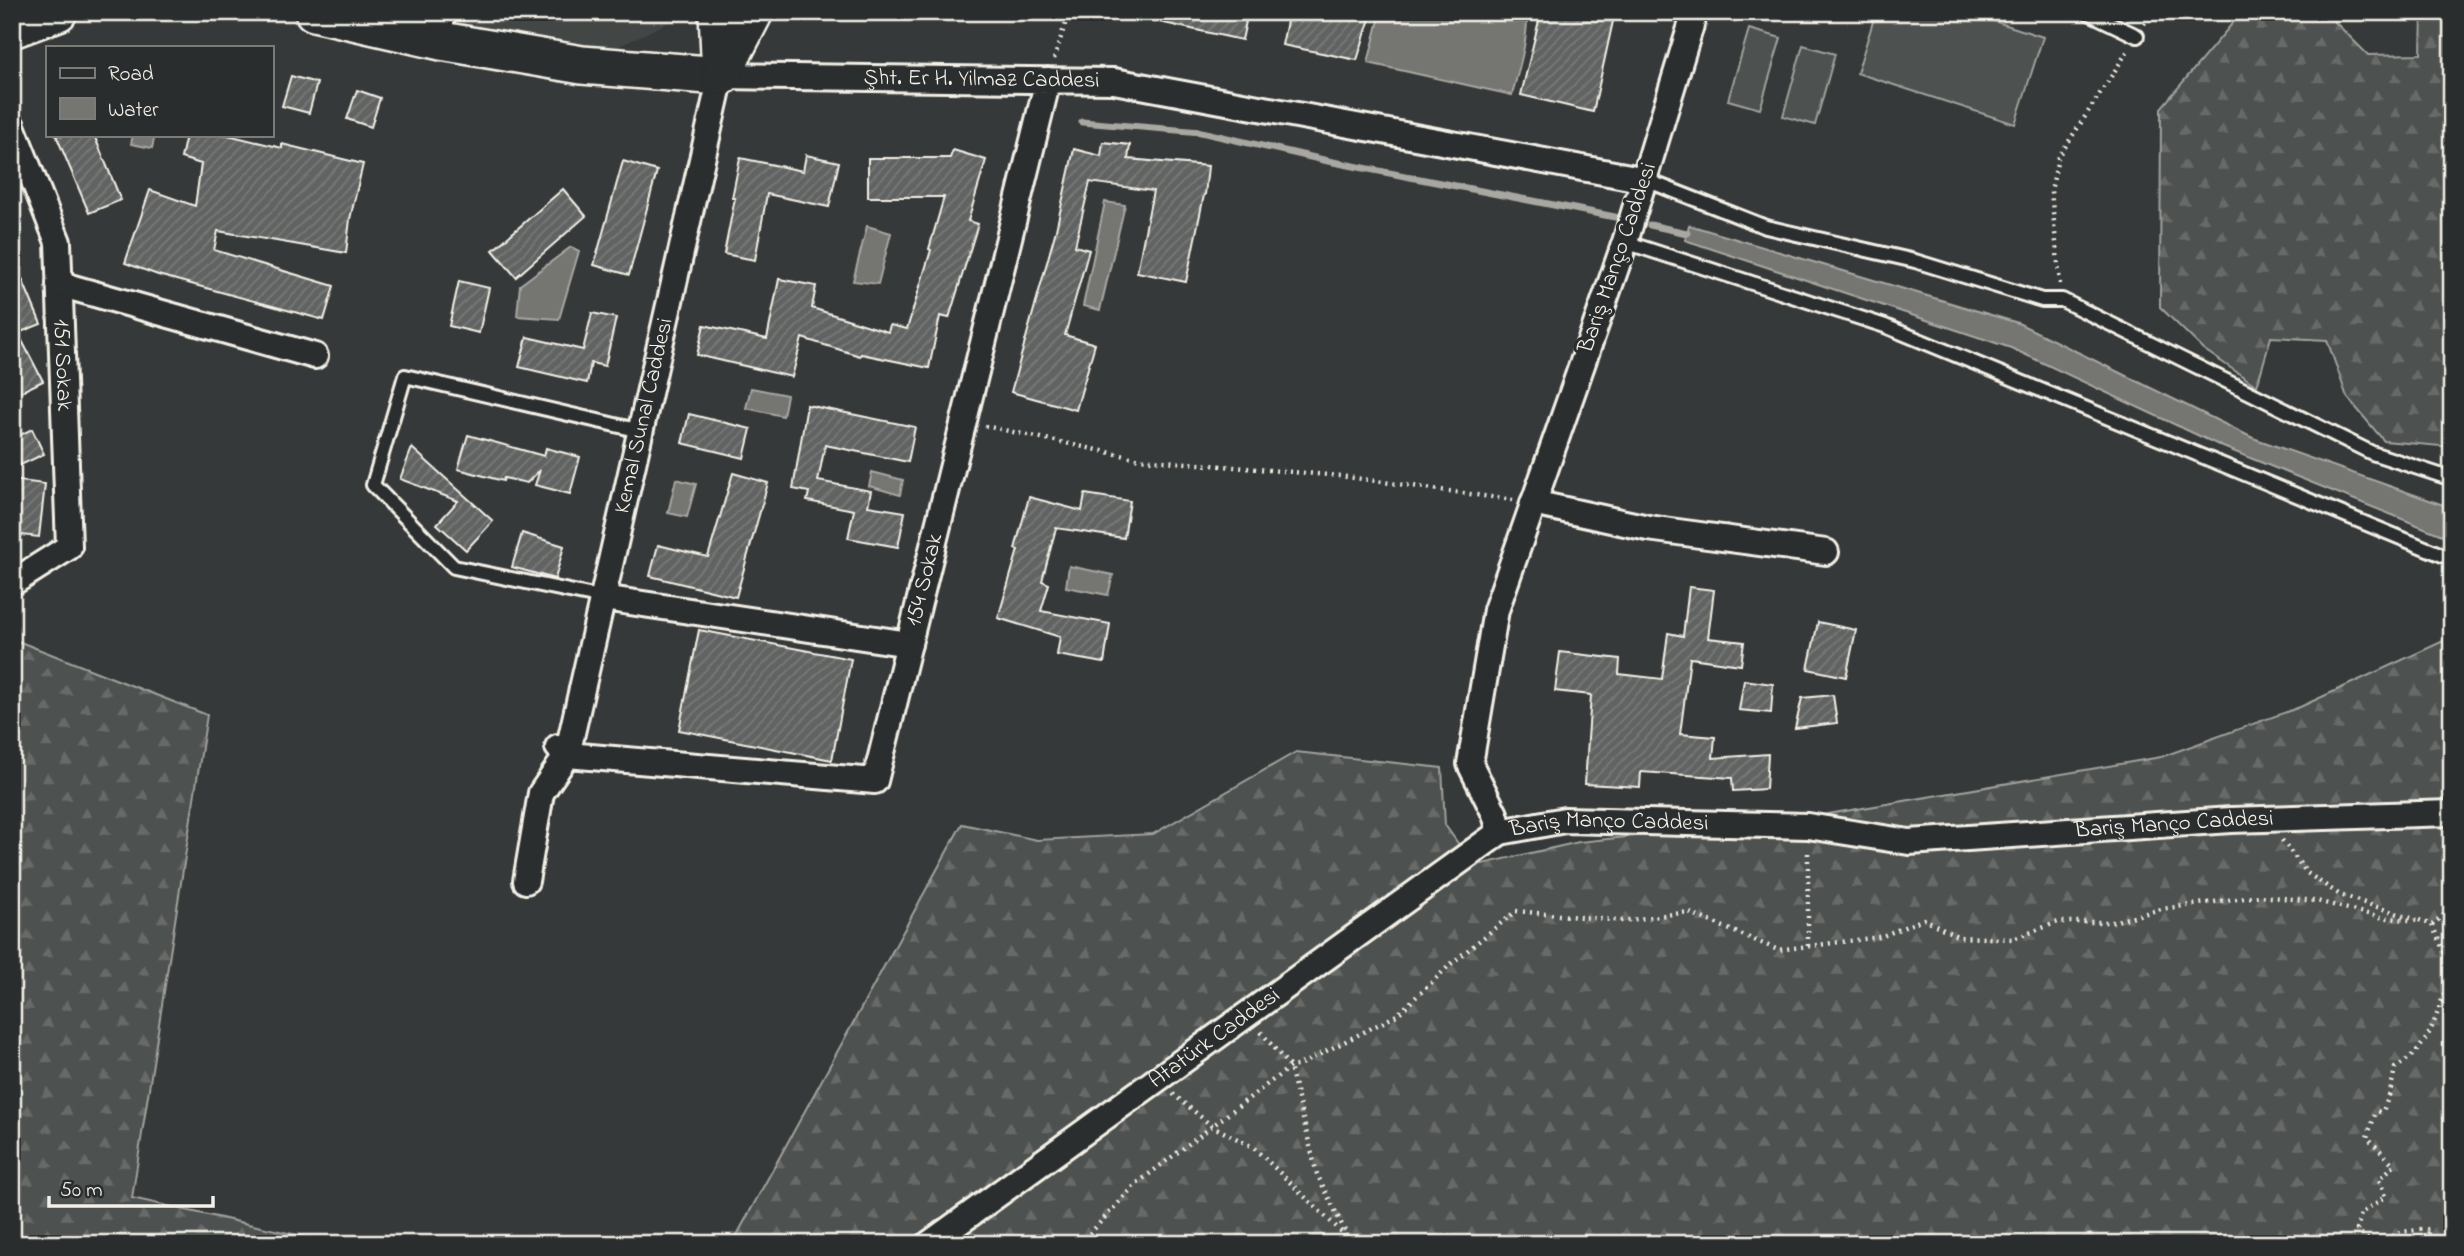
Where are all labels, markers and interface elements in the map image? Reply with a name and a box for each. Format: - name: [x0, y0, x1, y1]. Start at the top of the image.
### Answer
- legend: [46, 46, 273, 136]
- text: Road: [108, 60, 154, 90]
- street label: Şht. Er H. Yilmaz Caddesi: [863, 61, 1100, 97]
- text: Water: [108, 96, 159, 126]
- street label: Bariş Manço Caddesi: [1570, 158, 1666, 359]
- street label: Kemal Sunal Caddesi: [606, 315, 682, 517]
- street label: 151 Sokak: [44, 318, 81, 413]
- street label: 154 Sokak: [898, 529, 953, 630]
- street label: Bariş Manço Caddesi: [2072, 802, 2274, 847]
- street label: Bariş Manço Caddesi: [1506, 804, 1709, 847]
- street label: Atatürk Caddesi: [1142, 979, 1287, 1097]
- scale bar: [49, 1165, 214, 1209]
- text: 50 m: [60, 1176, 103, 1206]

